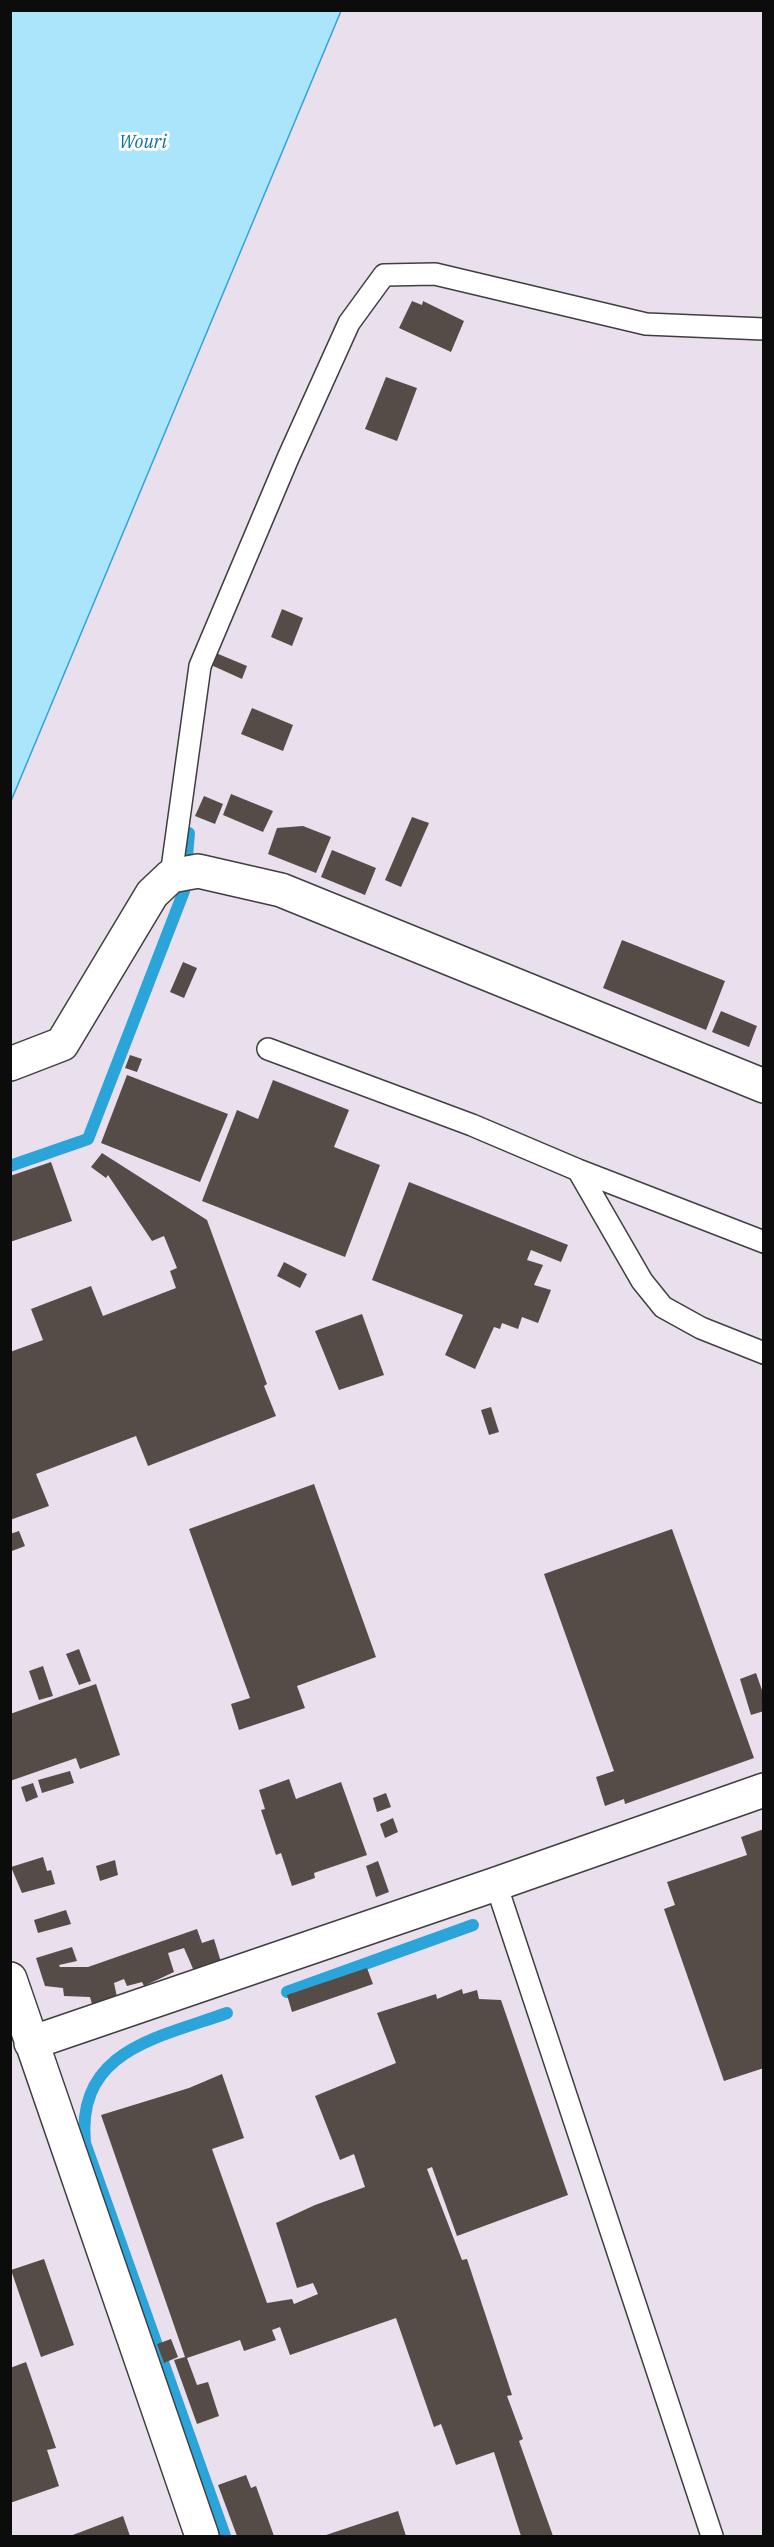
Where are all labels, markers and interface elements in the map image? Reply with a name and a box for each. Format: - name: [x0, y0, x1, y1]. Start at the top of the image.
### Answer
- water label: Wouri: [119, 132, 167, 154]

